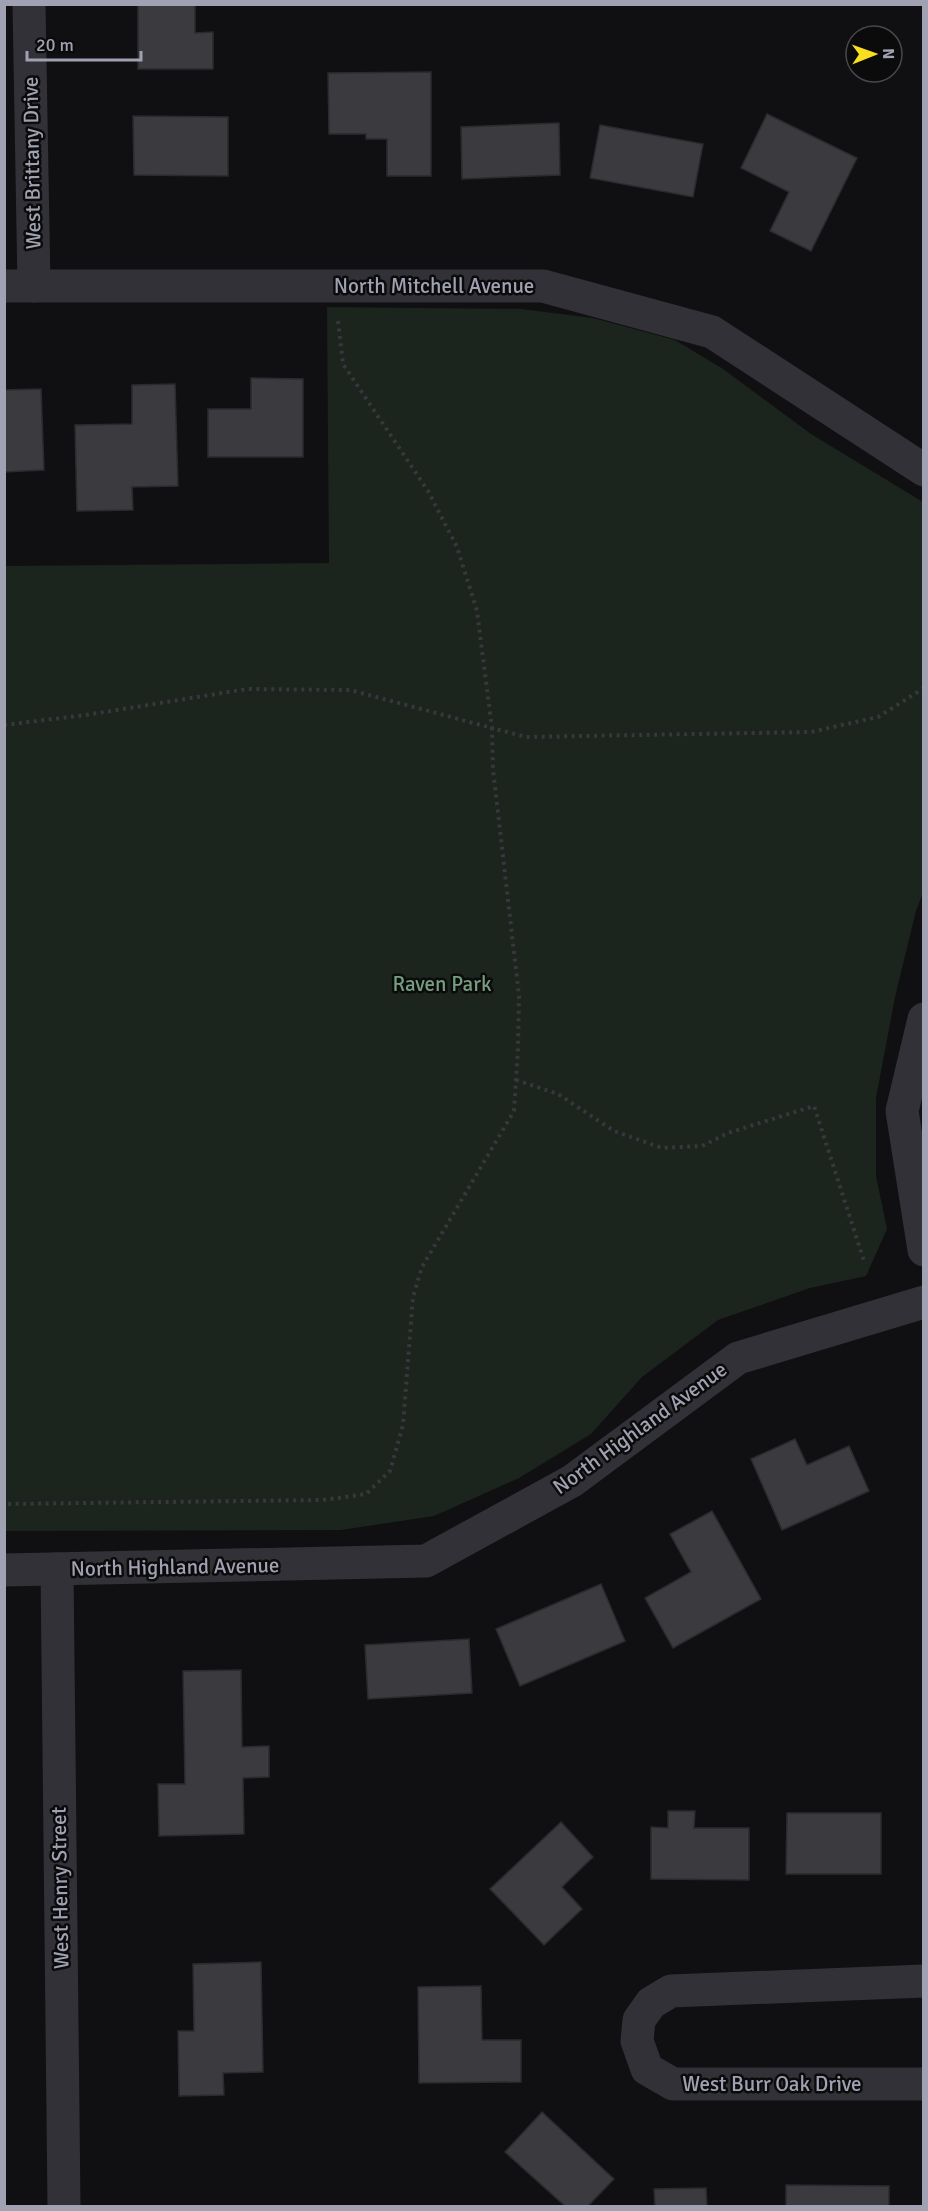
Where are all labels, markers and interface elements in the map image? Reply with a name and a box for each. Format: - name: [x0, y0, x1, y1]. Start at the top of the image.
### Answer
- scale bar: [27, 24, 141, 62]
- north arrow: [844, 24, 904, 84]
- text: 20 m: [36, 34, 74, 56]
- text: N: [878, 48, 898, 59]
- street label: West Brittany Drive: [17, 76, 47, 250]
- street label: North Mitchell Avenue: [334, 273, 534, 299]
- park label: Raven Park: [393, 971, 492, 997]
- street label: North Highland Avenue: [548, 1356, 732, 1500]
- street label: North Highland Avenue: [70, 1552, 280, 1582]
- street label: West Henry Street: [46, 1807, 74, 1969]
- street label: West Burr Oak Drive: [682, 2071, 862, 2097]

